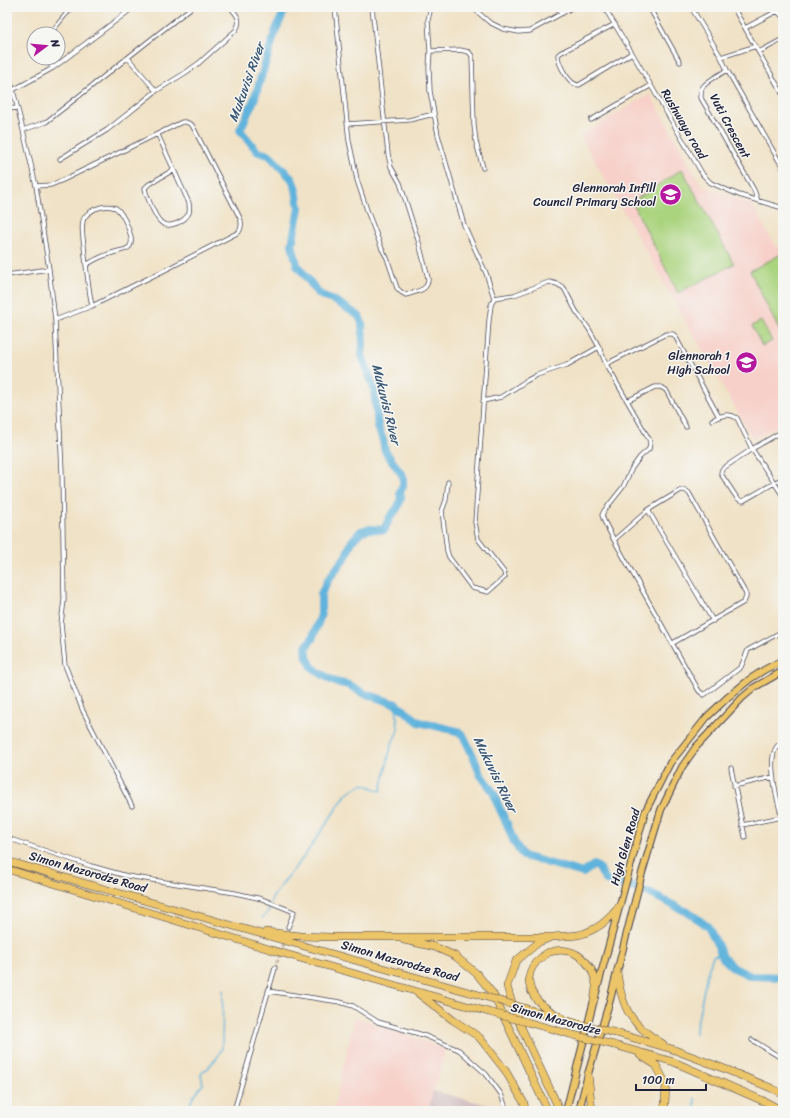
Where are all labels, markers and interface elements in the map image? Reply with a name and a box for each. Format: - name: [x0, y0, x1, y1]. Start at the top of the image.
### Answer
- north arrow: [26, 26, 66, 66]
- text: N: [45, 36, 65, 50]
- water label: Mukuvisi River: [222, 37, 272, 125]
- street label: Rushwaya road: [655, 84, 714, 164]
- street label: Vuti Crescent: [704, 89, 757, 164]
- place label: Glennorah Infill Council Primary School: [533, 177, 657, 213]
- school or university icon: Glennorah Infill Council Primary School: [658, 182, 684, 208]
- place label: Glennorah 1 High School: [667, 345, 731, 381]
- school or university icon: Glennorah 1 High School: [733, 350, 759, 376]
- water label: Mukuvisi River: [365, 361, 408, 450]
- water label: Mukuvisi River: [467, 732, 525, 819]
- street label: High Glen Road: [603, 805, 647, 888]
- street label: Simon Mazorodze Road: [27, 845, 151, 900]
- street label: Simon Mazorodze Road: [339, 934, 463, 989]
- street label: Simon Mazorodze: [508, 996, 604, 1042]
- scale bar: [636, 1066, 706, 1092]
- text: 100 m: [642, 1069, 675, 1091]

